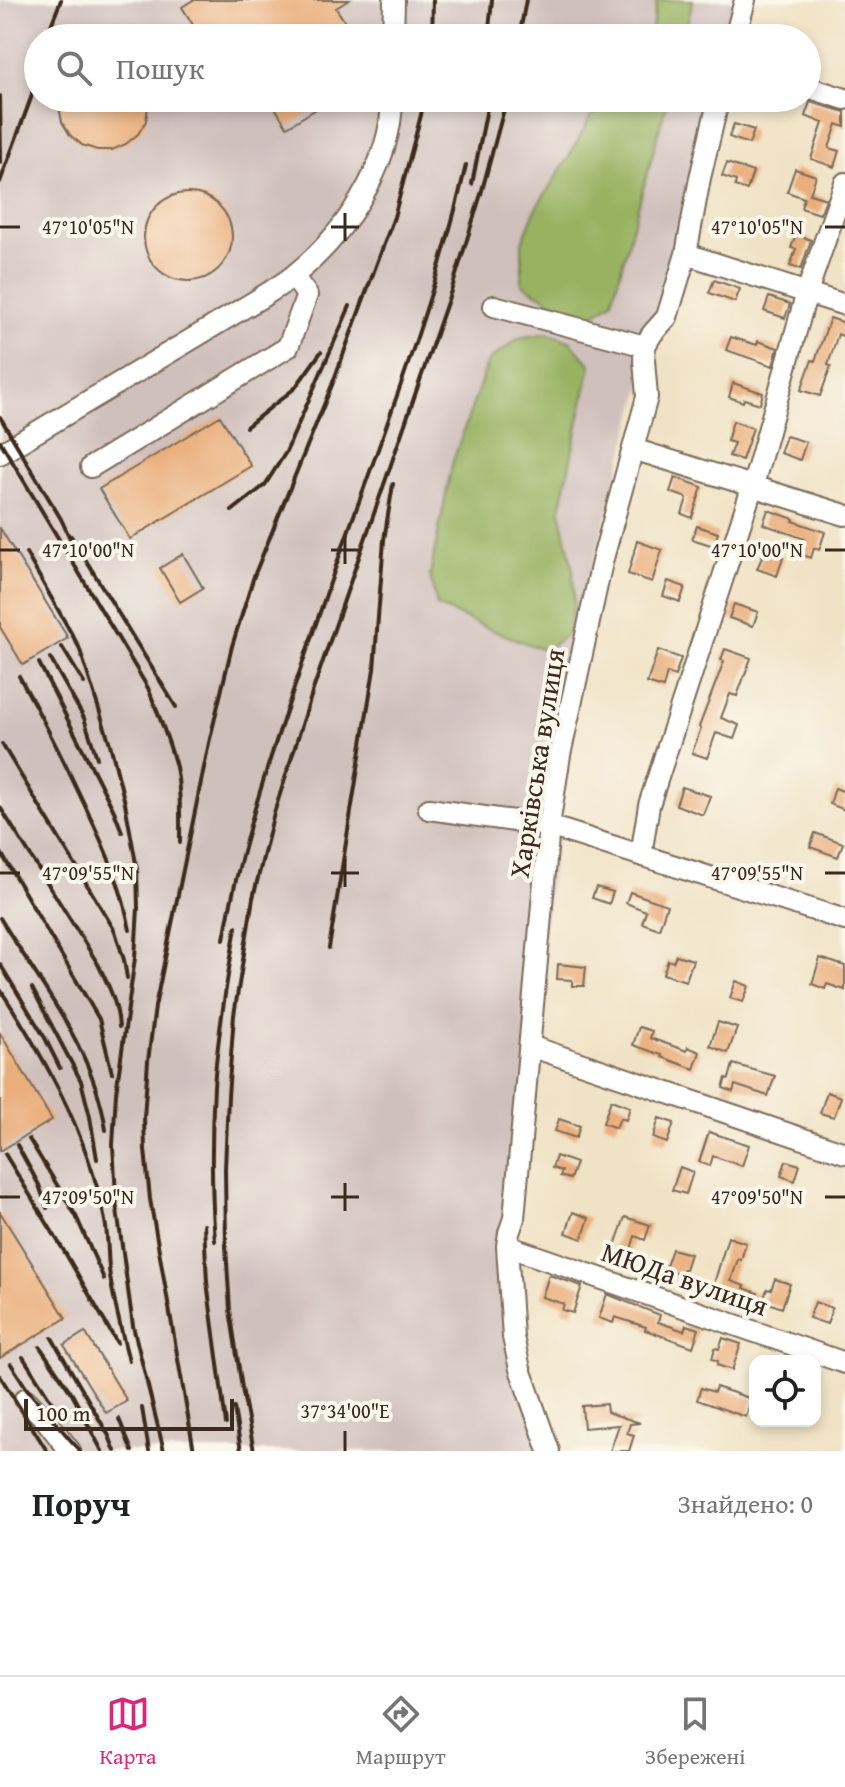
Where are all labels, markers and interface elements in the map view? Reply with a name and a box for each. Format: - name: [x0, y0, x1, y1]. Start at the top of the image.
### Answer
- search box: [24, 24, 821, 112]
- icon: search: [52, 46, 96, 90]
- text: Пошук: [116, 46, 204, 90]
- text: 47°10'05"N: [42, 212, 134, 241]
- text: 47°10'05"N: [711, 212, 803, 241]
- text: 47°10'00"N: [42, 535, 134, 564]
- text: 47°10'00"N: [711, 535, 803, 564]
- street label: Харківська вулиця: [498, 645, 574, 881]
- text: 47°09'55"N: [42, 858, 134, 887]
- text: 47°09'55"N: [711, 858, 803, 887]
- text: 47°09'50"N: [42, 1182, 134, 1211]
- text: 47°09'50"N: [711, 1182, 803, 1211]
- street label: МЮДа вулиця: [596, 1230, 774, 1326]
- map controls: [749, 1355, 821, 1427]
- button: locate: [749, 1355, 821, 1427]
- scale bar: [24, 1395, 234, 1431]
- text: 37°34'00"E: [301, 1396, 389, 1425]
- text: 100 m: [36, 1397, 91, 1429]
- text: Поруч: [32, 1479, 130, 1528]
- text: Знайдено: 0: [677, 1484, 813, 1523]
- tab: Карта: [100, 1692, 157, 1772]
- tab: Маршрут: [356, 1692, 446, 1772]
- tab: Збережені: [645, 1692, 745, 1772]

